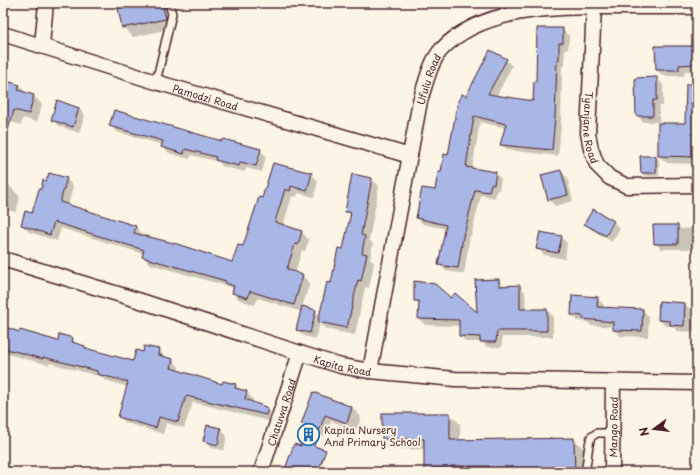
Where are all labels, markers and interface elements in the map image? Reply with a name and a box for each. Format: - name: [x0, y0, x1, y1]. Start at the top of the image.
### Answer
- street label: Ufulu Road: [412, 50, 444, 106]
- street label: Pamodzi Road: [171, 80, 240, 113]
- street label: Tyanjane Road: [580, 91, 603, 166]
- street label: Kapita Road: [312, 350, 373, 379]
- street label: Chatuwa Road: [263, 376, 299, 448]
- street label: Mango Road: [605, 396, 620, 458]
- north arrow: [634, 409, 674, 449]
- building icon: Kapita Nursery And Primary School: [295, 422, 321, 448]
- place label: Kapita Nursery And Primary School: [324, 422, 421, 449]
- text: N: [634, 425, 653, 438]

